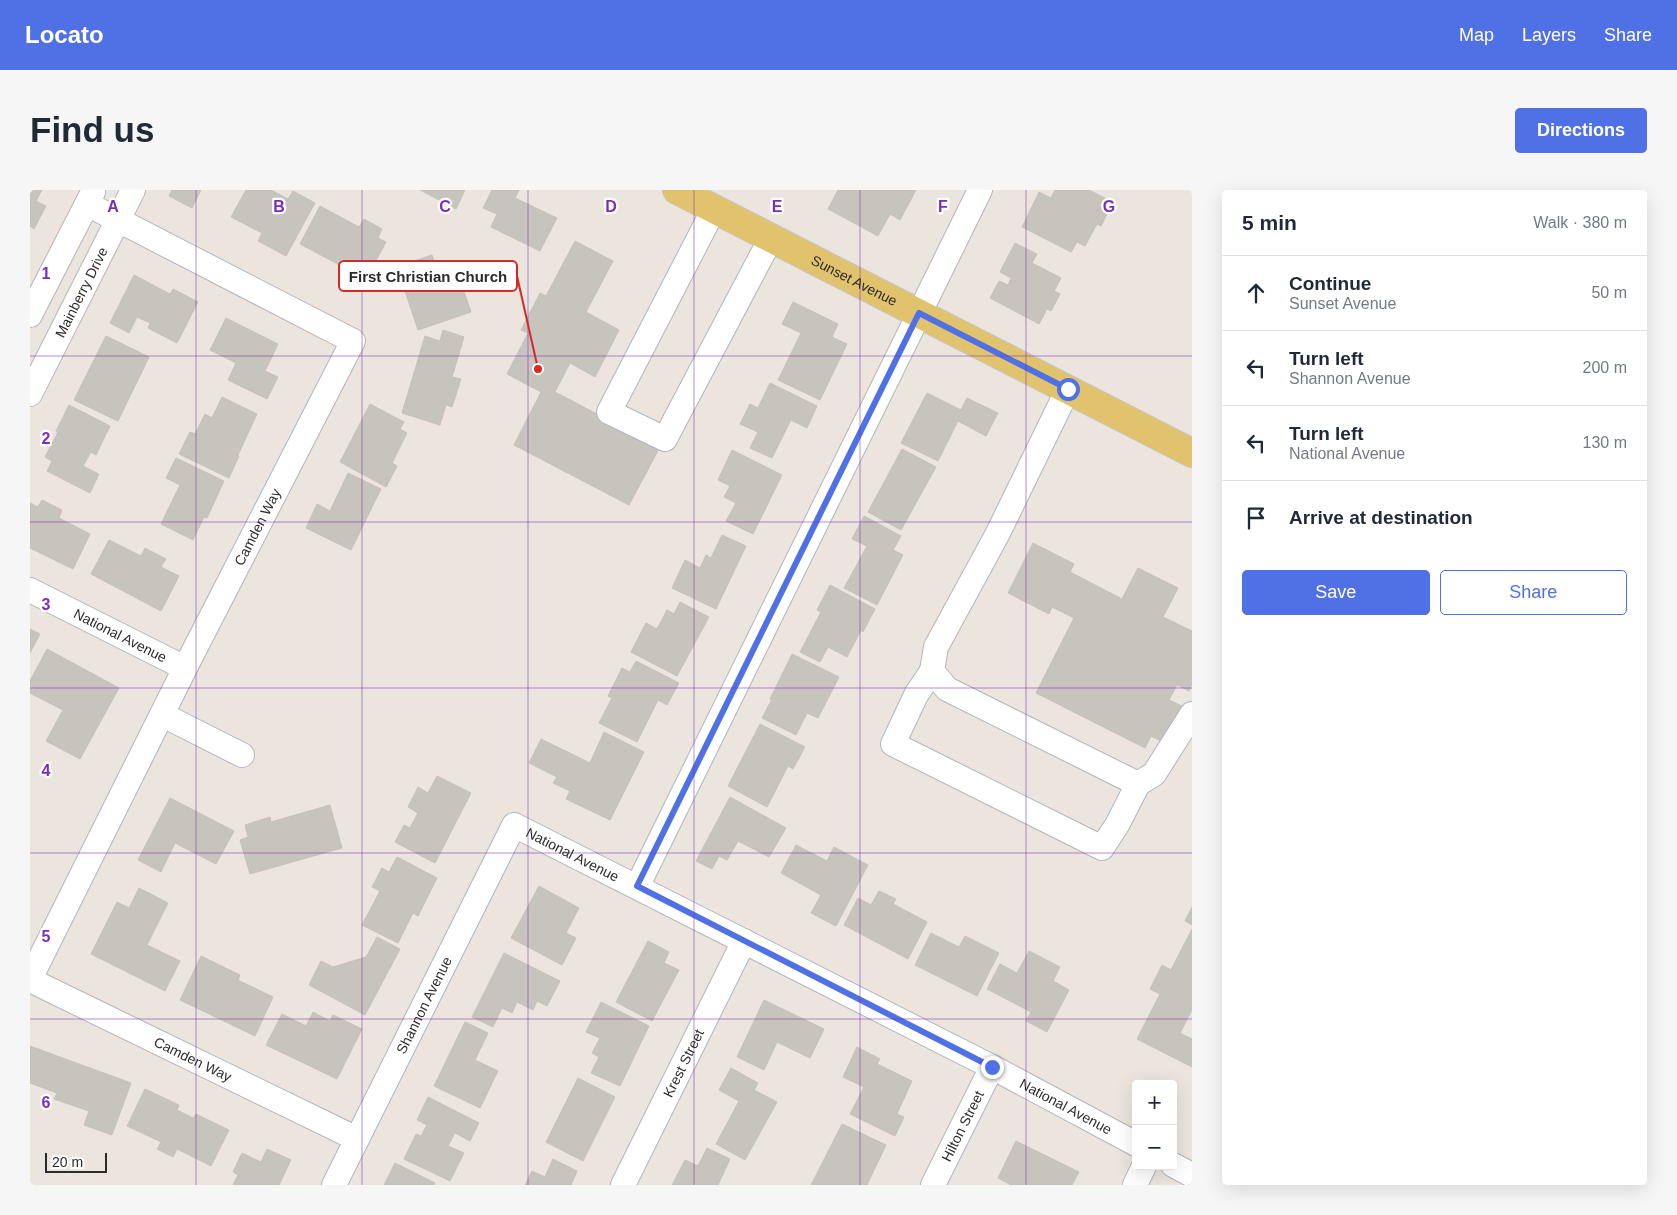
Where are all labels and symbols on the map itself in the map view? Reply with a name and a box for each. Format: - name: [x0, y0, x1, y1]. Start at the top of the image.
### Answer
- text: A: [107, 198, 119, 215]
- text: B: [273, 198, 285, 215]
- text: C: [439, 198, 451, 215]
- text: D: [605, 198, 617, 215]
- text: E: [772, 198, 783, 215]
- text: F: [938, 198, 948, 215]
- text: G: [1103, 198, 1115, 215]
- street label: Mainberry Drive: [52, 244, 111, 340]
- street label: Sunset Avenue: [809, 252, 900, 309]
- callout: First Christian Church: [339, 261, 517, 291]
- text: 1: [42, 265, 51, 282]
- text: First Christian Church: [349, 268, 507, 285]
- route start: [1057, 378, 1080, 401]
- text: 2: [42, 430, 51, 447]
- street label: Camden Way: [231, 486, 284, 568]
- text: 3: [42, 596, 51, 613]
- street label: National Avenue: [71, 605, 169, 666]
- text: 4: [42, 762, 51, 779]
- street label: National Avenue: [523, 824, 622, 885]
- text: 5: [42, 928, 51, 945]
- street label: Shannon Avenue: [393, 954, 455, 1056]
- street label: Krest Street: [660, 1026, 707, 1100]
- street label: Camden Way: [151, 1034, 234, 1085]
- route end: [981, 1056, 1004, 1079]
- street label: National Avenue: [1017, 1075, 1115, 1138]
- street label: Hilton Street: [938, 1088, 987, 1164]
- text: 6: [42, 1094, 51, 1111]
- scale bar: [45, 1150, 108, 1173]

